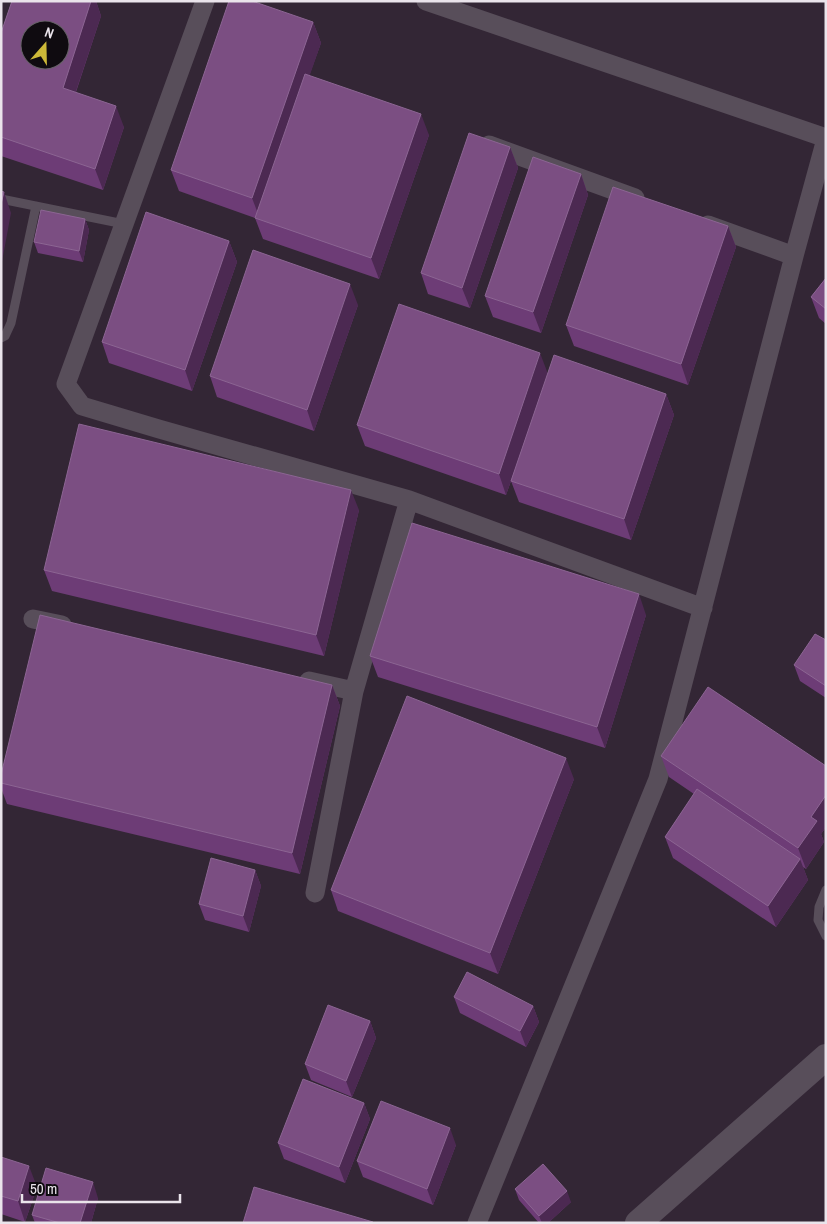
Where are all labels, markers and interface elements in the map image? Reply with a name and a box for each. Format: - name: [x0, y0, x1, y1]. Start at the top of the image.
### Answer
- north arrow: [20, 20, 70, 70]
- text: N: [42, 23, 56, 43]
- scale bar: [22, 1172, 180, 1204]
- text: 50 m: [30, 1178, 57, 1199]

